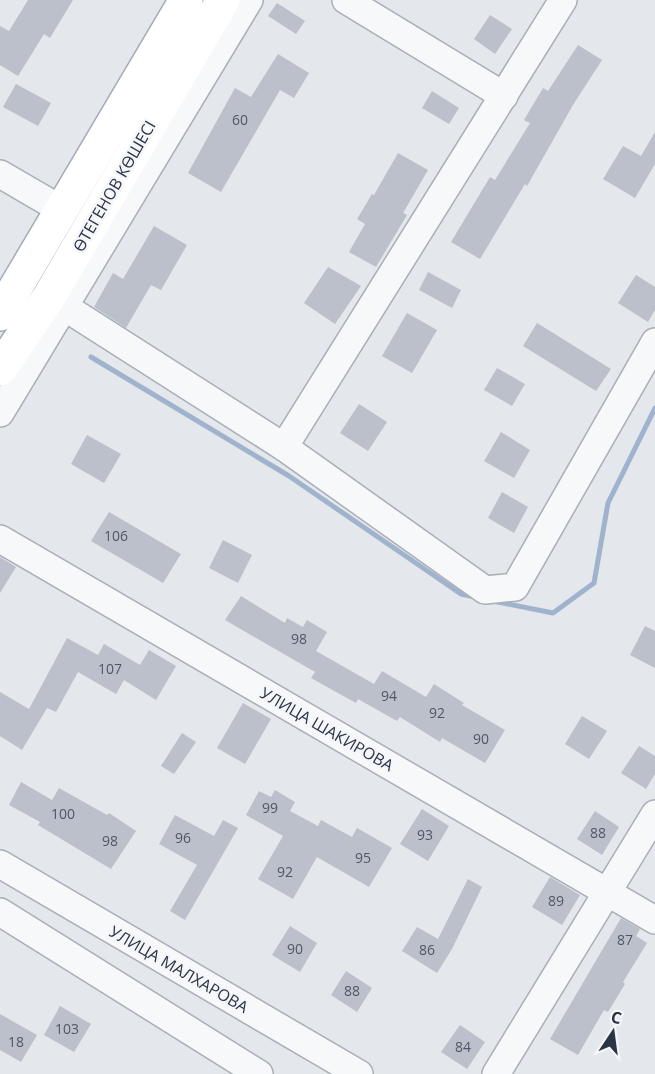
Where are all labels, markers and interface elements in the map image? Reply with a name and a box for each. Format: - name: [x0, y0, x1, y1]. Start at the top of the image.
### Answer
- house number: 60: [232, 110, 248, 129]
- street label: ӨТЕГЕНОВ КӨШЕСІ: [67, 116, 161, 256]
- house number: 106: [104, 526, 128, 545]
- house number: 98: [291, 629, 307, 648]
- house number: 107: [98, 659, 122, 678]
- street label: УЛИЦА ШАКИРОВА: [256, 682, 398, 777]
- house number: 94: [381, 686, 397, 705]
- house number: 92: [429, 703, 445, 722]
- house number: 90: [473, 729, 489, 748]
- house number: 99: [262, 798, 278, 817]
- house number: 100: [51, 804, 75, 823]
- house number: 88: [590, 823, 606, 842]
- house number: 93: [417, 825, 433, 844]
- house number: 96: [175, 828, 191, 847]
- house number: 98: [102, 831, 118, 850]
- house number: 95: [355, 848, 371, 867]
- house number: 92: [277, 862, 293, 881]
- house number: 89: [548, 891, 564, 910]
- street label: УЛИЦА МАЛХАРОВА: [106, 920, 253, 1018]
- house number: 87: [617, 930, 633, 949]
- house number: 90: [287, 939, 303, 958]
- house number: 86: [419, 940, 435, 959]
- house number: 88: [344, 981, 360, 1000]
- north arrow: [583, 1002, 643, 1062]
- text: С: [609, 1006, 624, 1029]
- house number: 103: [55, 1019, 79, 1038]
- house number: 18: [8, 1032, 24, 1051]
- house number: 84: [455, 1037, 471, 1056]

